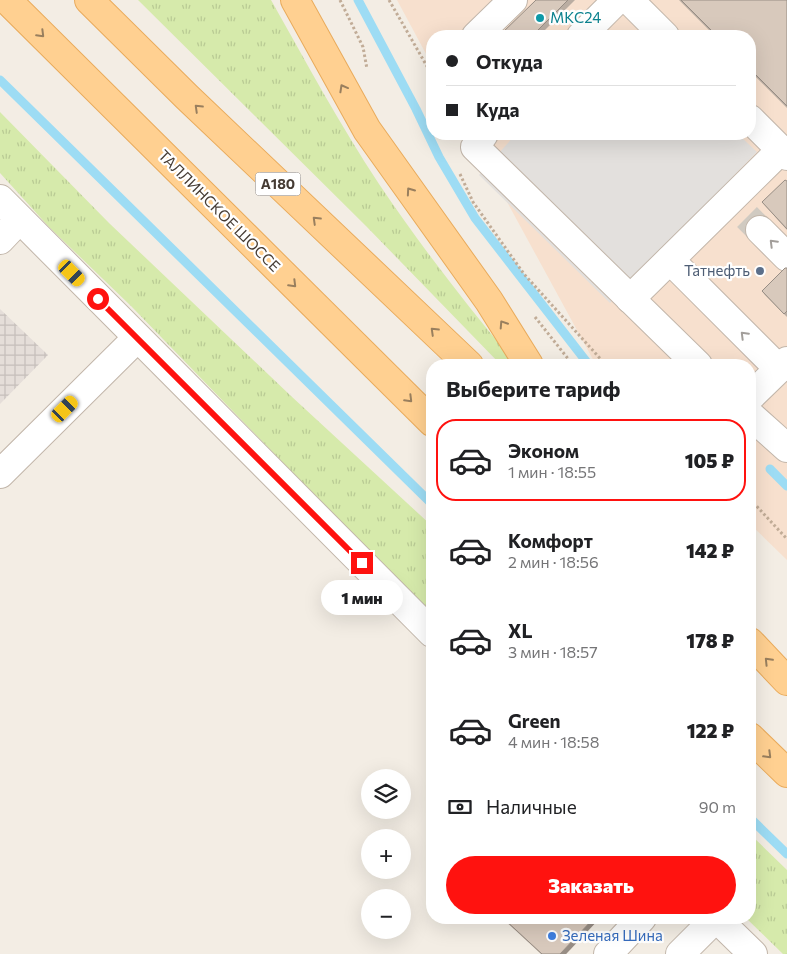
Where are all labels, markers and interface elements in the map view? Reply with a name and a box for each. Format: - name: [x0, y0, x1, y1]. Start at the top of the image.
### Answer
- place label: МКС24: [550, 8, 601, 26]
- marker: МКС24: [534, 12, 546, 24]
- one-way arrow: [35, 29, 44, 38]
- text: Откуда: [476, 50, 543, 73]
- one-way arrow: [340, 84, 350, 93]
- text: Куда: [476, 98, 520, 121]
- one-way arrow: [195, 105, 204, 114]
- street label: ТАЛЛИНСКОЕ ШОССЕ: [155, 146, 284, 275]
- road number: A180: [256, 172, 300, 195]
- one-way arrow: [407, 187, 416, 196]
- one-way arrow: [313, 217, 322, 226]
- one-way arrow: [770, 240, 779, 249]
- car: [56, 257, 87, 289]
- place label: Татнефть: [684, 261, 750, 279]
- marker: Татнефть: [754, 265, 766, 277]
- one-way arrow: [287, 279, 296, 288]
- route start: [87, 288, 109, 310]
- one-way arrow: [500, 320, 509, 330]
- one-way arrow: [431, 328, 440, 337]
- one-way arrow: [741, 332, 750, 341]
- text: Выберите тариф: [446, 375, 620, 402]
- car: [49, 393, 80, 425]
- one-way arrow: [403, 393, 412, 402]
- icon: car: [448, 438, 493, 483]
- text: Эконом: [508, 439, 579, 462]
- text: 105 ₽: [685, 449, 734, 472]
- text: 1 мин · 18:55: [508, 462, 596, 481]
- icon: car: [448, 528, 493, 573]
- text: Комфорт: [508, 529, 593, 552]
- text: 142 ₽: [686, 539, 734, 562]
- route end: [351, 552, 373, 574]
- text: 2 мин · 18:56: [508, 552, 599, 571]
- callout: 1 мин: [321, 580, 403, 616]
- text: 1 мин: [341, 588, 383, 607]
- icon: car: [448, 618, 493, 663]
- text: XL: [508, 619, 533, 642]
- text: 178 ₽: [686, 629, 734, 652]
- text: 3 мин · 18:57: [508, 642, 598, 661]
- one-way arrow: [765, 658, 774, 667]
- icon: car: [448, 708, 493, 753]
- text: Green: [508, 709, 560, 732]
- text: 122 ₽: [687, 719, 734, 742]
- text: 4 мин · 18:58: [508, 732, 599, 751]
- one-way arrow: [763, 749, 772, 758]
- map controls: [361, 769, 411, 939]
- button: layers: [361, 769, 411, 819]
- icon: cash: [446, 793, 474, 821]
- text: Наличные: [486, 795, 577, 818]
- text: 90 m: [699, 797, 736, 816]
- button: +: [361, 829, 411, 879]
- button: Заказать: [446, 856, 736, 914]
- button: −: [361, 889, 411, 939]
- place label: Зеленая Шина: [562, 926, 663, 944]
- marker: Зеленая Шина: [546, 930, 558, 942]

